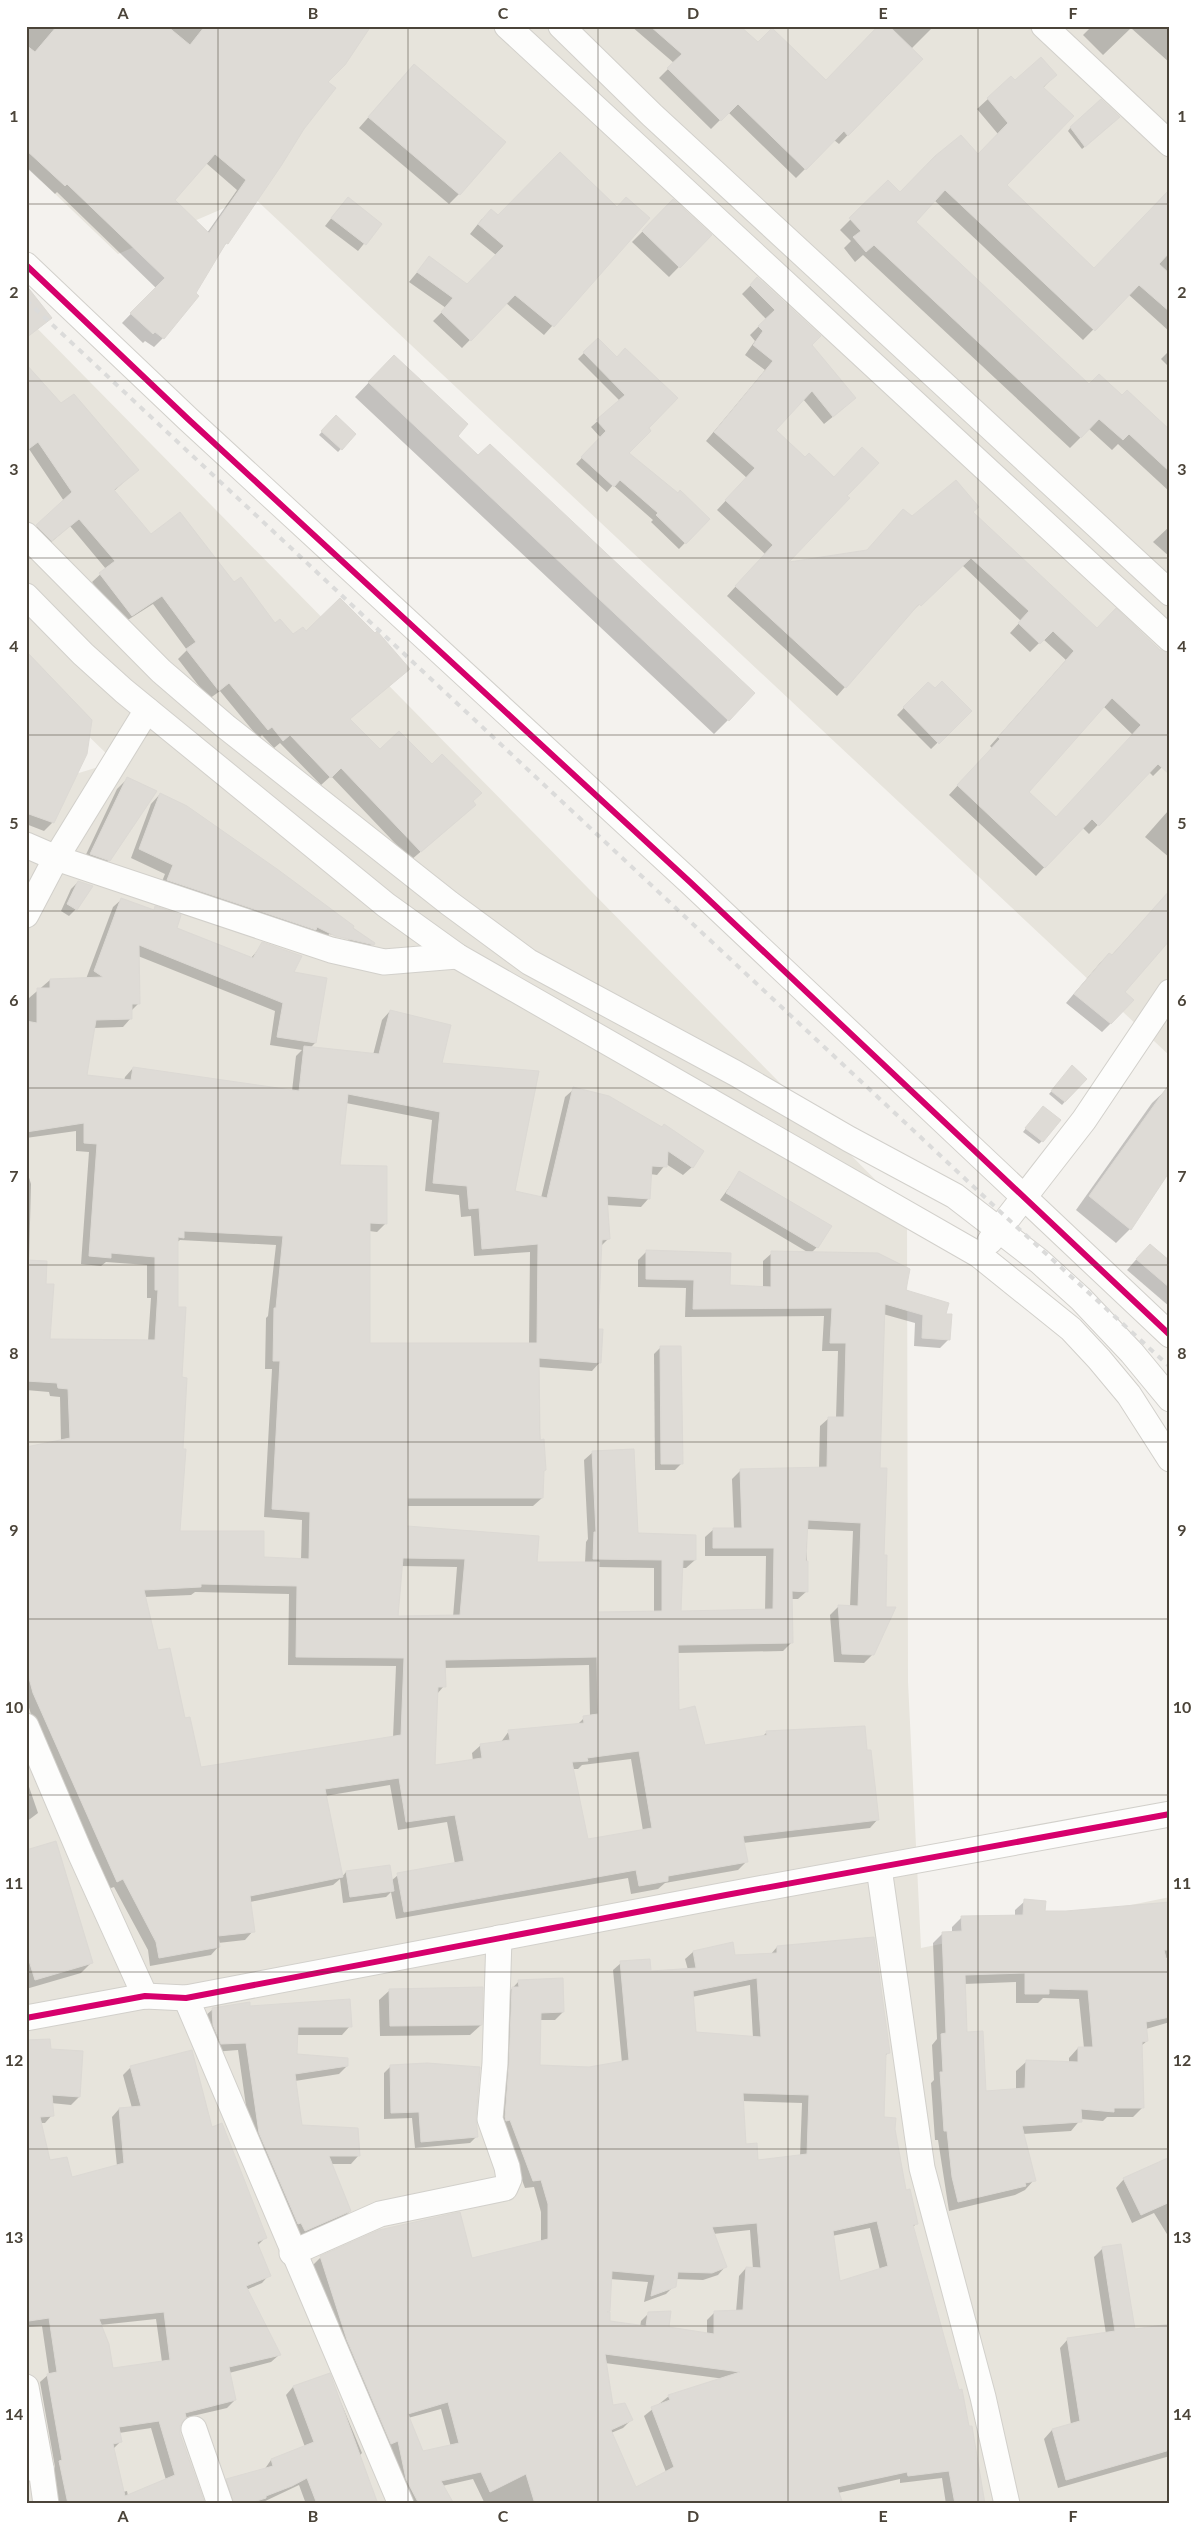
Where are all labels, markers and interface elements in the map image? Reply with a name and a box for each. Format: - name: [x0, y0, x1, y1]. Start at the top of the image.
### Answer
- text: A: [116, 3, 129, 22]
- text: B: [308, 3, 318, 22]
- text: C: [498, 3, 509, 22]
- text: D: [687, 3, 699, 22]
- text: E: [878, 3, 888, 22]
- text: F: [1068, 3, 1078, 22]
- text: 1: [9, 106, 19, 125]
- text: 1: [1177, 106, 1187, 125]
- text: 2: [9, 282, 19, 301]
- text: 2: [1177, 282, 1187, 301]
- text: 3: [9, 459, 19, 478]
- text: 3: [1177, 459, 1187, 478]
- text: 4: [9, 636, 19, 655]
- text: 4: [1177, 636, 1187, 655]
- text: 5: [9, 813, 19, 832]
- text: 5: [1177, 813, 1187, 832]
- text: 6: [9, 990, 19, 1009]
- text: 6: [1177, 990, 1187, 1009]
- text: 7: [9, 1166, 19, 1185]
- text: 7: [1177, 1166, 1187, 1185]
- text: 8: [9, 1343, 19, 1362]
- text: 8: [1177, 1343, 1187, 1362]
- text: 9: [9, 1520, 19, 1539]
- text: 9: [1177, 1520, 1187, 1539]
- text: 10: [5, 1697, 23, 1716]
- text: 10: [1173, 1697, 1191, 1716]
- text: 11: [5, 1873, 23, 1892]
- text: 11: [1173, 1873, 1191, 1892]
- text: 12: [5, 2050, 23, 2069]
- text: 12: [1173, 2050, 1191, 2069]
- text: 13: [5, 2227, 23, 2246]
- text: 13: [1173, 2227, 1191, 2246]
- text: 14: [5, 2404, 23, 2423]
- text: 14: [1173, 2404, 1191, 2423]
- text: A: [116, 2506, 129, 2525]
- text: B: [308, 2506, 318, 2525]
- text: C: [498, 2506, 509, 2525]
- text: D: [687, 2506, 699, 2525]
- text: E: [878, 2506, 888, 2525]
- text: F: [1068, 2506, 1078, 2525]

